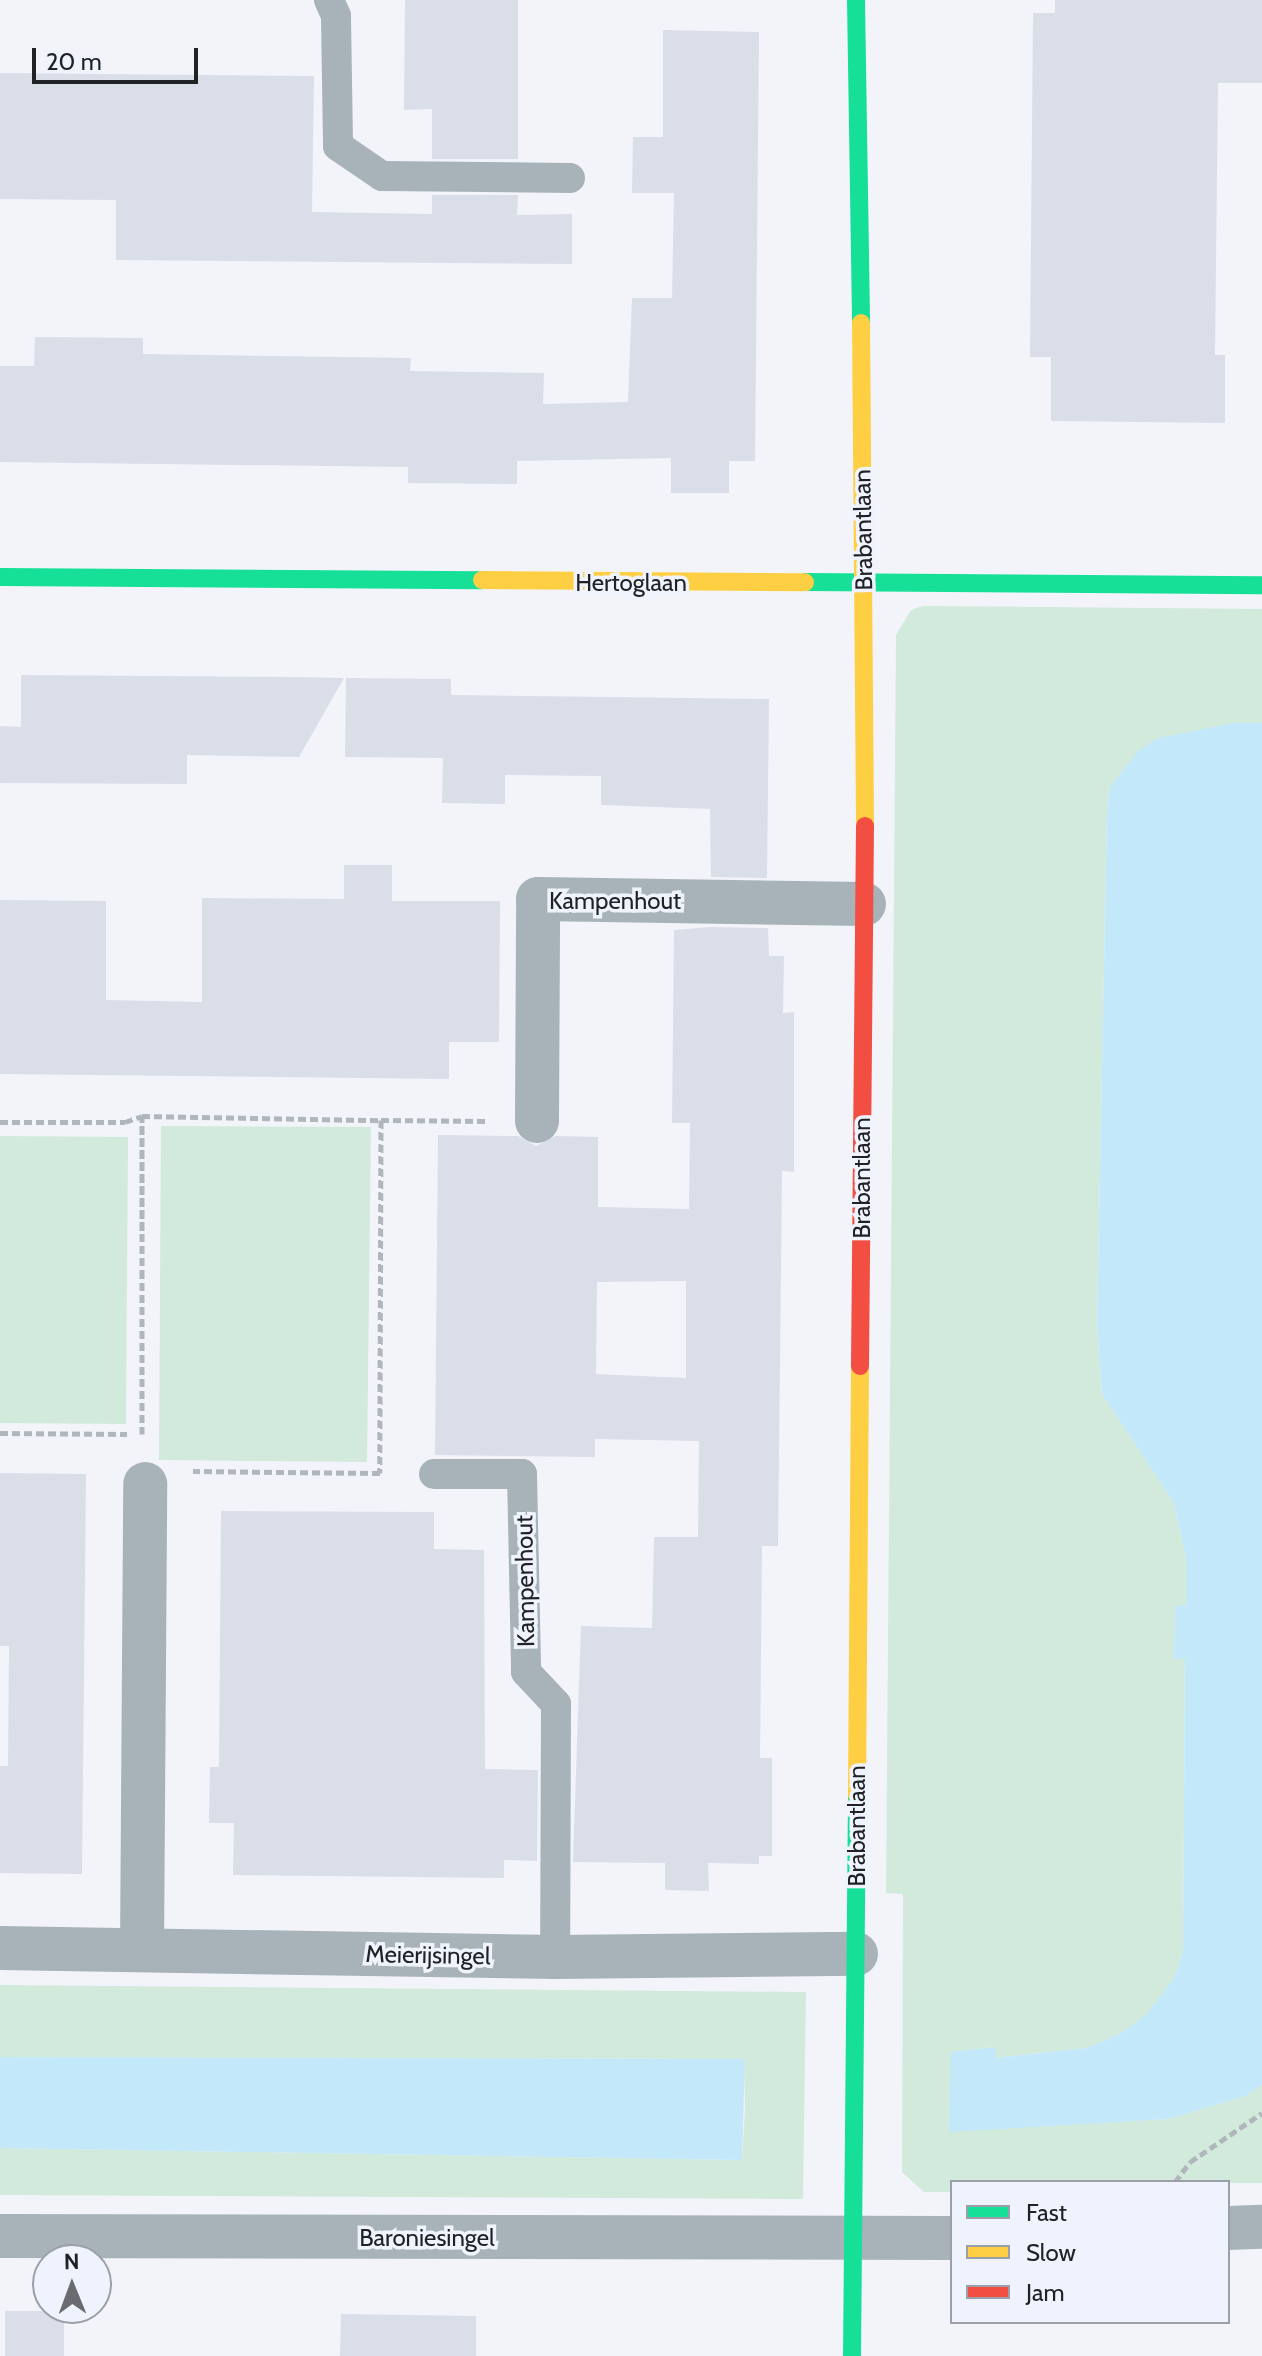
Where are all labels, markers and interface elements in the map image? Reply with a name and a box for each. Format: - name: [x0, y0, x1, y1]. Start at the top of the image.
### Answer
- scale bar: [36, 32, 202, 82]
- text: 20 m: [46, 47, 102, 76]
- street label: Brabantlaan: [848, 469, 878, 591]
- street label: Hertoglaan: [575, 569, 687, 597]
- street label: Kampenhout: [549, 887, 681, 915]
- street label: Brabantlaan: [848, 1117, 876, 1239]
- street label: Kampenhout: [509, 1515, 541, 1647]
- street label: Brabantlaan: [843, 1765, 871, 1887]
- street label: Meierijsingel: [365, 1940, 491, 1970]
- legend: [950, 2180, 1230, 2324]
- text: Fast: [1026, 2198, 1067, 2227]
- street label: Baroniesingel: [359, 2224, 495, 2252]
- text: Slow: [1026, 2238, 1076, 2267]
- north arrow: [32, 2244, 112, 2324]
- text: N: [64, 2248, 80, 2275]
- text: Jam: [1026, 2278, 1064, 2307]

